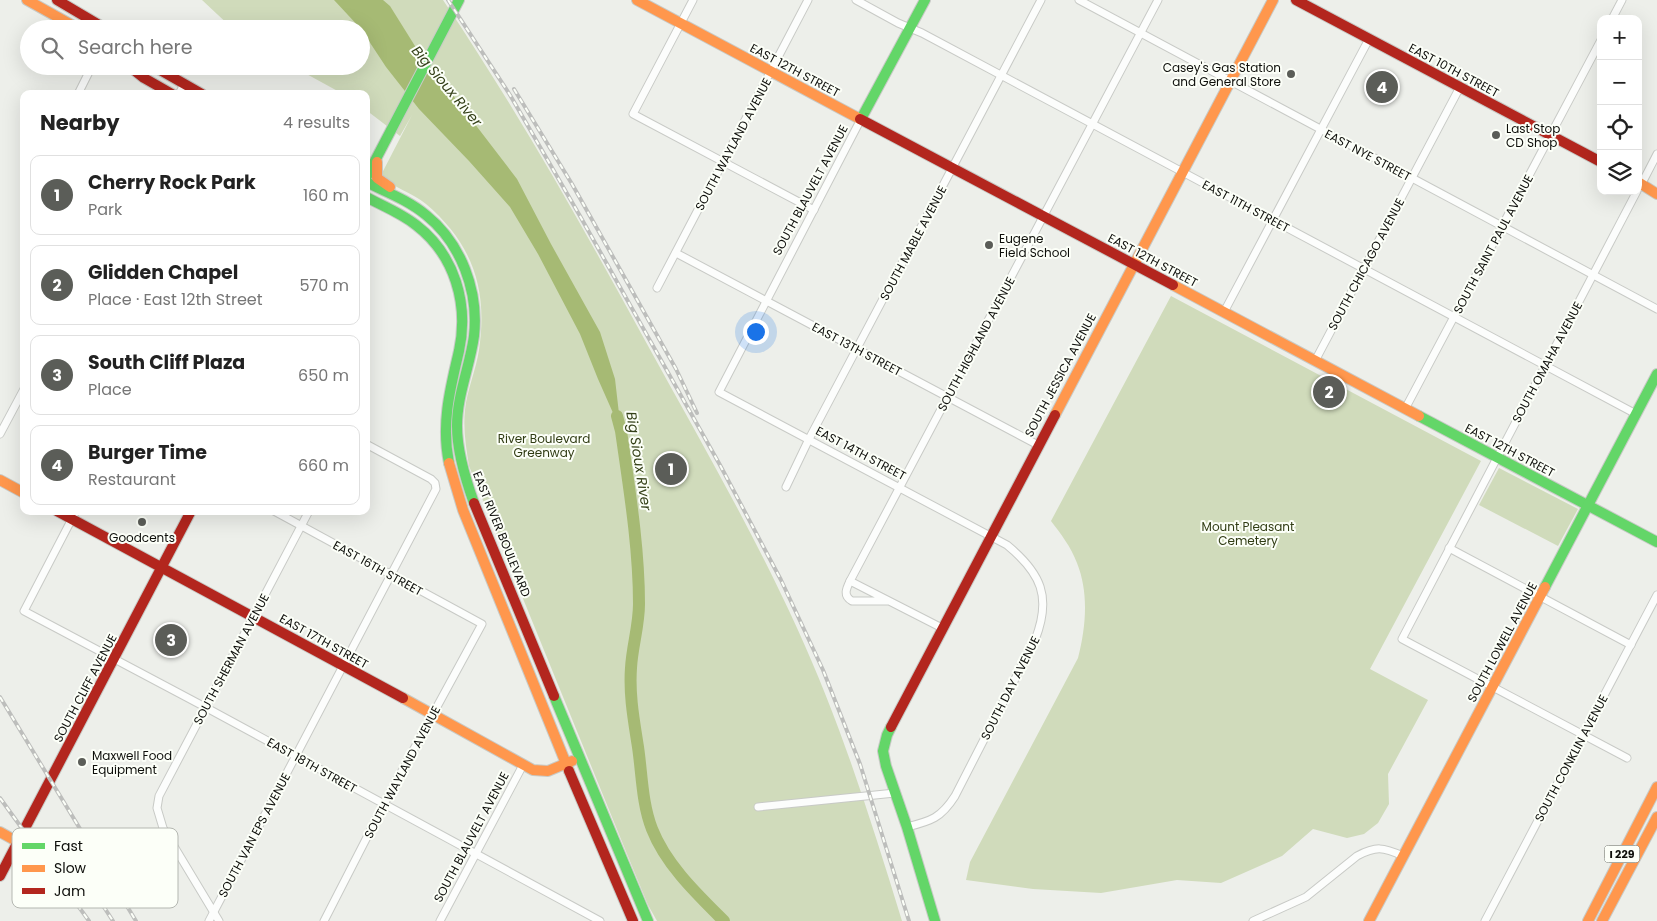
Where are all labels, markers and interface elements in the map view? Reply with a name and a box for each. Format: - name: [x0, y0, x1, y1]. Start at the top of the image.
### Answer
- map controls: [1597, 15, 1642, 195]
- button: +: [1597, 15, 1642, 60]
- search box: [20, 20, 370, 75]
- icon: search: [38, 34, 66, 62]
- text: Search here: [78, 34, 192, 61]
- street label: EAST 12TH STREET: [747, 39, 843, 101]
- street label: EAST 10TH STREET: [1406, 39, 1503, 101]
- water label: Big Sioux River: [407, 41, 487, 131]
- place label: Casey's Gas Station and General Store: [1163, 59, 1281, 90]
- button: −: [1597, 60, 1642, 105]
- marker: Casey's Gas Station and General Store: [1285, 68, 1297, 80]
- pin: 4: [1366, 68, 1398, 106]
- street label: SOUTH WAYLAND AVENUE: [691, 75, 775, 213]
- button: locate: [1597, 105, 1642, 150]
- text: Nearby: [40, 108, 120, 137]
- text: 4 results: [283, 111, 350, 134]
- place label: Last Stop CD Shop: [1506, 120, 1560, 151]
- street label: SOUTH BLAUVELT AVENUE: [768, 122, 852, 258]
- street label: EAST NYE STREET: [1322, 125, 1415, 185]
- marker: Last Stop CD Shop: [1490, 129, 1502, 141]
- button: layers: [1597, 150, 1642, 195]
- text: Cherry Rock Park: [88, 169, 256, 196]
- street label: SOUTH SAINT PAUL AVENUE: [1449, 171, 1537, 317]
- street label: EAST 11TH STREET: [1199, 176, 1293, 236]
- street label: SOUTH MABLE AVENUE: [875, 183, 951, 303]
- text: 1: [54, 184, 60, 207]
- text: 160 m: [303, 184, 349, 207]
- street label: SOUTH CHICAGO AVENUE: [1324, 195, 1408, 333]
- text: Park: [88, 198, 122, 221]
- street label: EAST 12TH STREET: [1105, 229, 1201, 291]
- place label: Eugene Field School: [999, 230, 1070, 261]
- marker: Eugene Field School: [983, 239, 995, 251]
- text: Glidden Chapel: [88, 259, 238, 286]
- text: 2: [52, 274, 62, 297]
- text: 570 m: [299, 274, 349, 297]
- street label: SOUTH HIGHLAND AVENUE: [933, 274, 1019, 414]
- text: Place · East 12th Street: [88, 288, 263, 311]
- street label: SOUTH OMAHA AVENUE: [1508, 298, 1586, 426]
- street label: SOUTH JESSICA AVENUE: [1020, 310, 1100, 440]
- street label: EAST 13TH STREET: [809, 318, 905, 380]
- your location: [743, 319, 769, 345]
- text: South Cliff Plaza: [88, 349, 245, 376]
- text: 3: [52, 364, 62, 387]
- text: 650 m: [298, 364, 349, 387]
- pin: 2: [1313, 373, 1345, 411]
- text: Place: [88, 378, 132, 401]
- water label: Big Sioux River: [621, 410, 657, 513]
- street label: EAST 12TH STREET: [1462, 419, 1558, 481]
- street label: EAST 14TH STREET: [813, 422, 910, 484]
- park label: River Boulevard Greenway: [498, 430, 590, 461]
- text: Burger Time: [88, 439, 207, 466]
- pin: 1: [655, 450, 687, 488]
- text: 4: [52, 454, 62, 477]
- text: 660 m: [298, 454, 349, 477]
- text: Restaurant: [88, 468, 176, 491]
- street label: EAST RIVER BOULEVARD: [469, 469, 535, 599]
- marker: Goodcents: [136, 516, 148, 528]
- park label: Mount Pleasant Cemetery: [1202, 518, 1294, 549]
- place label: Goodcents: [109, 529, 175, 546]
- street label: EAST 16TH STREET: [330, 536, 426, 600]
- street label: SOUTH LOWELL AVENUE: [1463, 579, 1541, 705]
- street label: SOUTH SHERMAN AVENUE: [189, 590, 273, 728]
- street label: EAST 17TH STREET: [277, 610, 372, 673]
- pin: 3: [155, 621, 187, 659]
- street label: SOUTH CLIFF AVENUE: [49, 631, 121, 745]
- street label: SOUTH DAY AVENUE: [976, 633, 1044, 743]
- street label: SOUTH CONKLIN AVENUE: [1530, 691, 1612, 825]
- street label: SOUTH WAYLAND AVENUE: [360, 703, 444, 841]
- street label: EAST 18TH STREET: [264, 733, 360, 797]
- place label: Maxwell Food Equipment: [92, 747, 172, 778]
- marker: Maxwell Food Equipment: [76, 756, 88, 768]
- street label: SOUTH BLAUVELT AVENUE: [429, 769, 513, 905]
- street label: SOUTH VAN EPS AVENUE: [214, 770, 294, 900]
- legend: [12, 828, 178, 908]
- text: Fast: [54, 836, 83, 856]
- road number: I 229: [1604, 846, 1640, 862]
- text: Slow: [54, 858, 87, 878]
- text: Jam: [54, 881, 85, 901]

